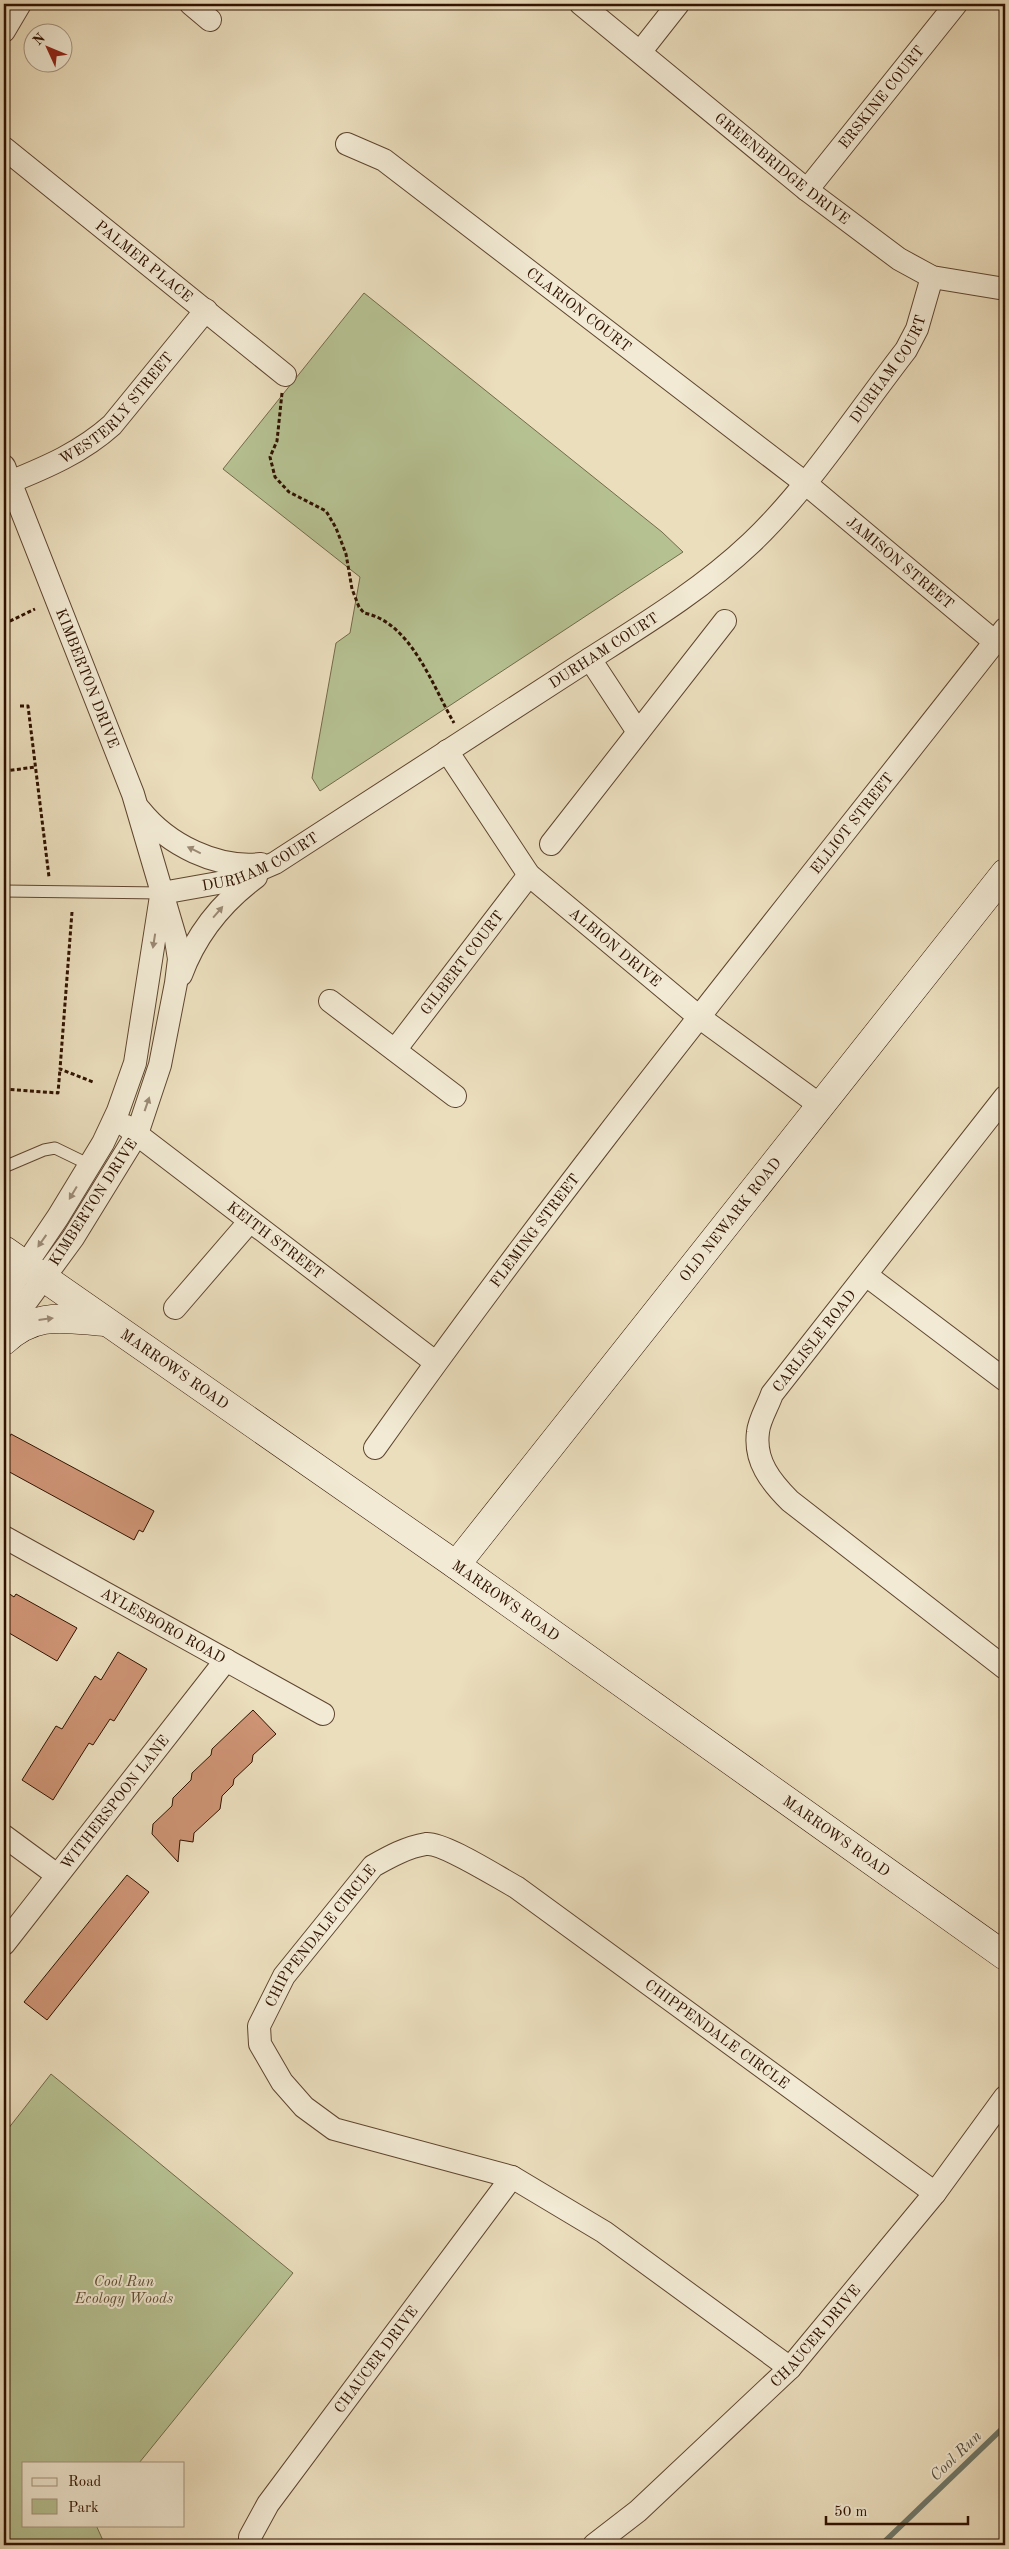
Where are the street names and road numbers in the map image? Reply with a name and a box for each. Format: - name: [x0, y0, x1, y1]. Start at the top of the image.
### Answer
- street label: ERSKINE COURT: [837, 44, 928, 152]
- street label: GREENBRIDGE DRIVE: [711, 111, 852, 228]
- street label: PALMER PLACE: [92, 219, 194, 306]
- street label: CLARION COURT: [523, 266, 633, 356]
- street label: DURHAM COURT: [848, 314, 930, 427]
- street label: WESTERLY STREET: [57, 350, 177, 468]
- street label: JAMISON STREET: [843, 515, 956, 613]
- street label: KIMBERTON DRIVE: [52, 607, 120, 751]
- street label: DURHAM COURT: [547, 611, 662, 692]
- street label: ELLIOT STREET: [809, 771, 897, 878]
- street label: DURHAM COURT: [201, 831, 322, 895]
- street label: ALBION DRIVE: [566, 906, 663, 991]
- street label: GILBERT COURT: [419, 909, 507, 1018]
- street label: KIMBERTON DRIVE: [48, 1136, 141, 1269]
- street label: OLD NEWARK ROAD: [678, 1156, 785, 1285]
- street label: FLEMING STREET: [488, 1172, 583, 1291]
- street label: KEITH STREET: [224, 1200, 325, 1283]
- street label: CARLISLE ROAD: [771, 1288, 860, 1396]
- street label: MARROWS ROAD: [117, 1327, 231, 1413]
- street label: MARROWS ROAD: [448, 1558, 561, 1645]
- street label: AYLESBORO ROAD: [97, 1586, 227, 1667]
- street label: WITHERSPOON LANE: [59, 1733, 173, 1873]
- street label: MARROWS ROAD: [779, 1794, 892, 1880]
- street label: CHIPPENDALE CIRCLE: [264, 1863, 380, 2010]
- street label: CHIPPENDALE CIRCLE: [642, 1978, 791, 2093]
- street label: CHAUCER DRIVE: [769, 2283, 864, 2391]
- street label: CHAUCER DRIVE: [332, 2304, 422, 2417]

